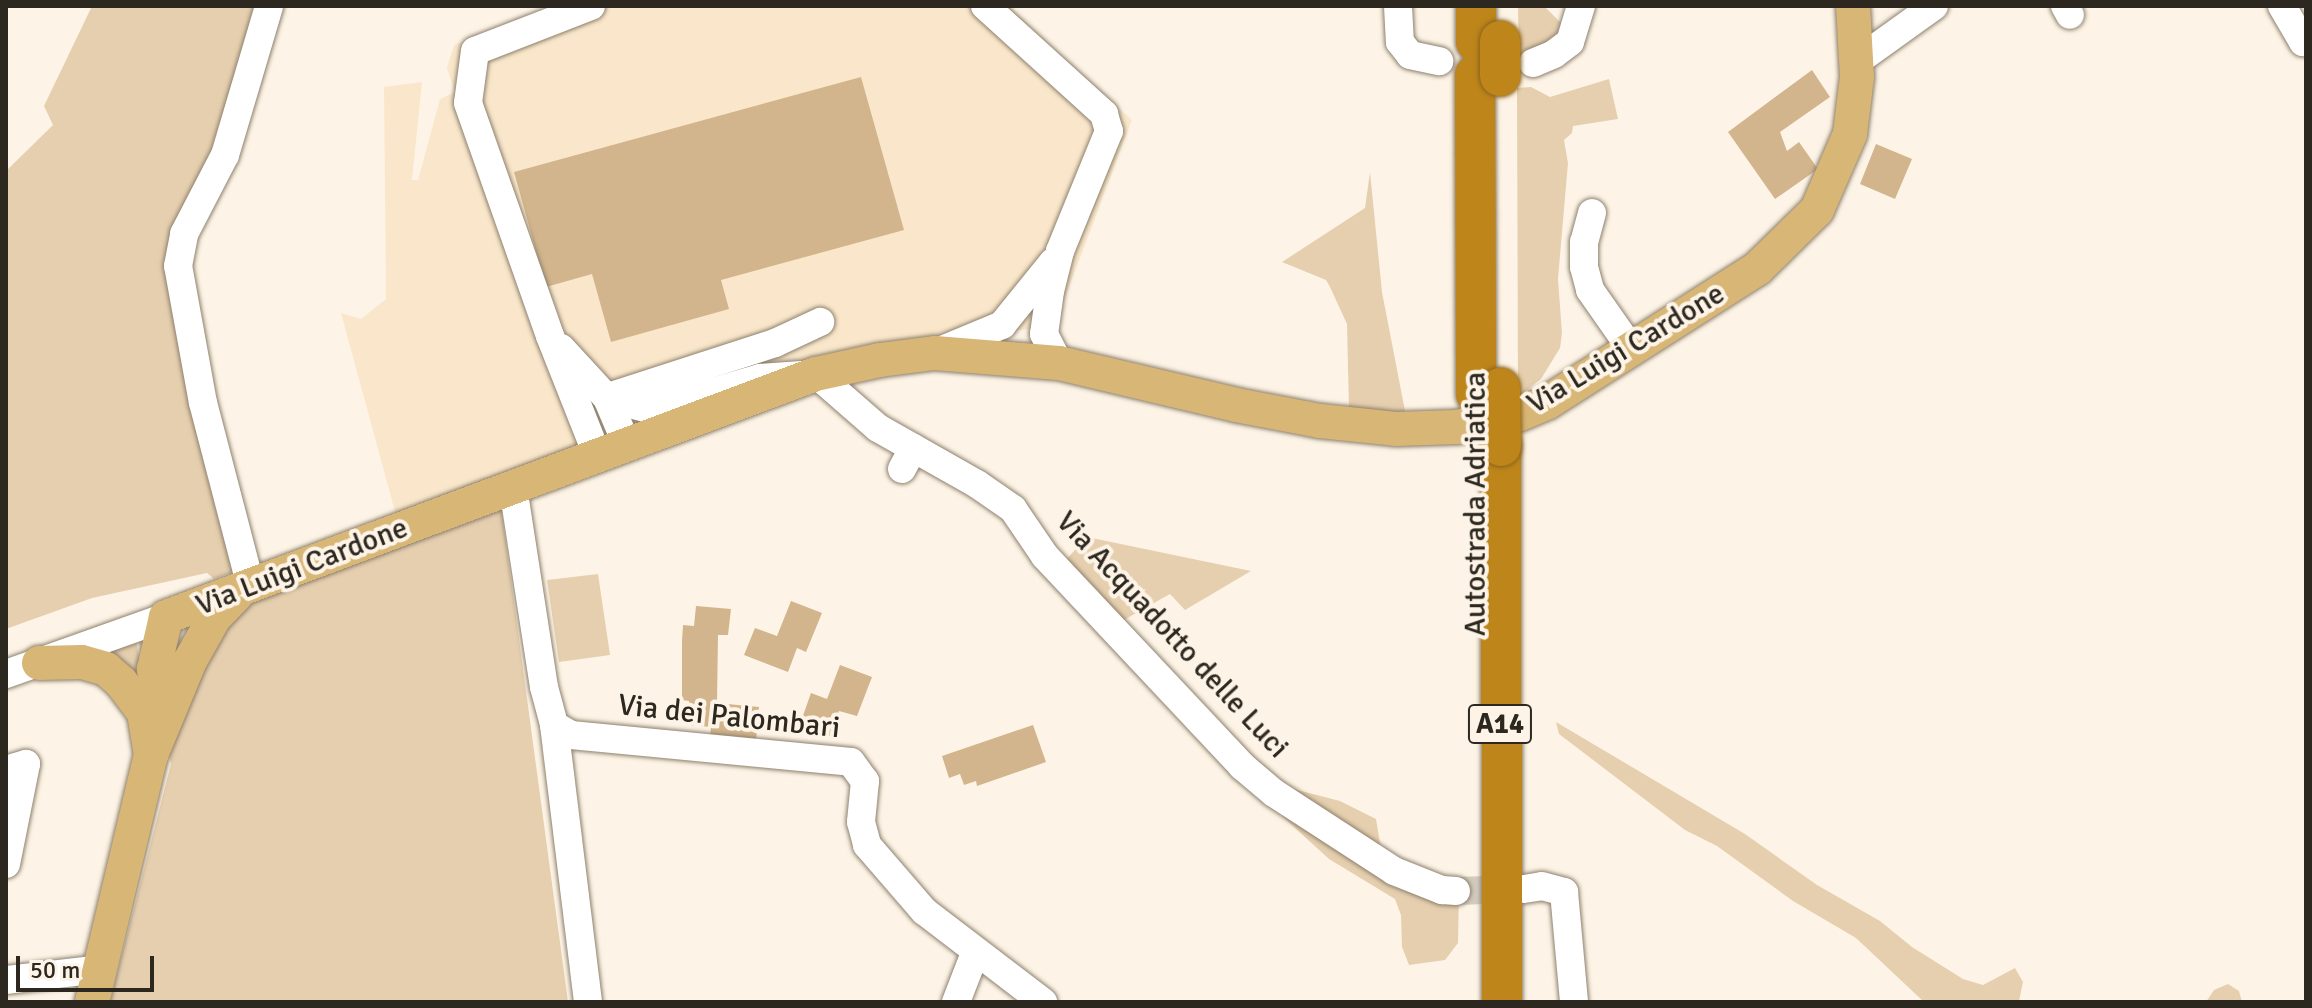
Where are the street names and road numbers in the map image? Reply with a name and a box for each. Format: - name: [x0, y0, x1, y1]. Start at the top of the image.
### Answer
- street label: Via Luigi Cardone: [1521, 276, 1731, 422]
- street label: Autostrada Adriatica: [1458, 372, 1494, 636]
- street label: Via Acquadotto delle Luci: [1048, 504, 1296, 766]
- street label: Via Luigi Cardone: [191, 510, 413, 624]
- street label: Via dei Palombari: [616, 687, 842, 747]
- road number: A14: [1466, 700, 1534, 748]

